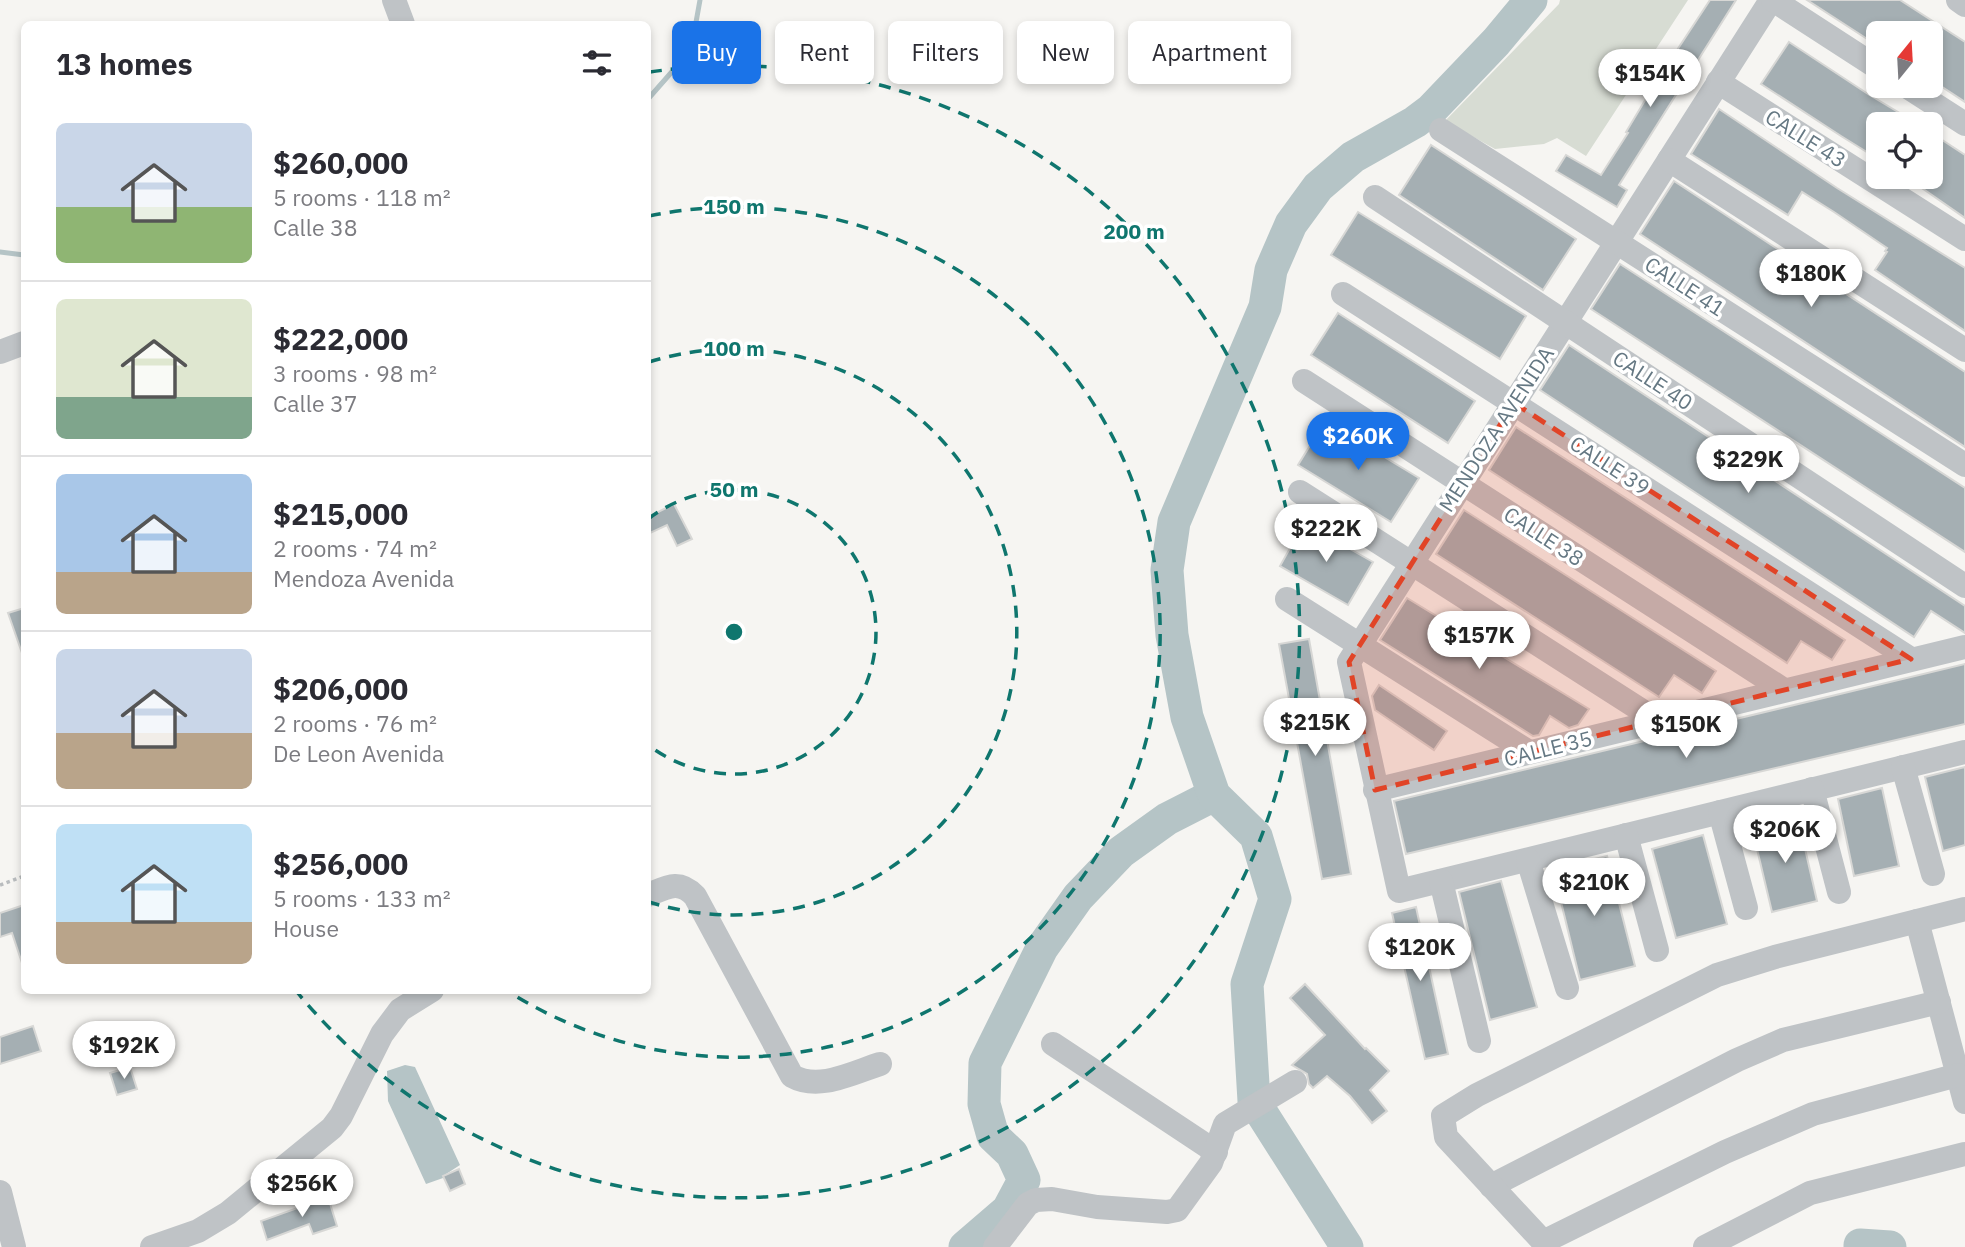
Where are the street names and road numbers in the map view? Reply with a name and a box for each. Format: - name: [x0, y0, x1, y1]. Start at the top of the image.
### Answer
- street label: CALLE 43: [1760, 102, 1852, 174]
- street label: CALLE 41: [1640, 250, 1730, 322]
- street label: MENDOZA AVENIDA: [1432, 341, 1560, 517]
- street label: CALLE 40: [1608, 344, 1698, 416]
- street label: CALLE 39: [1565, 429, 1655, 501]
- street label: CALLE 38: [1499, 500, 1589, 572]
- street label: CALLE 35: [1501, 724, 1595, 772]

